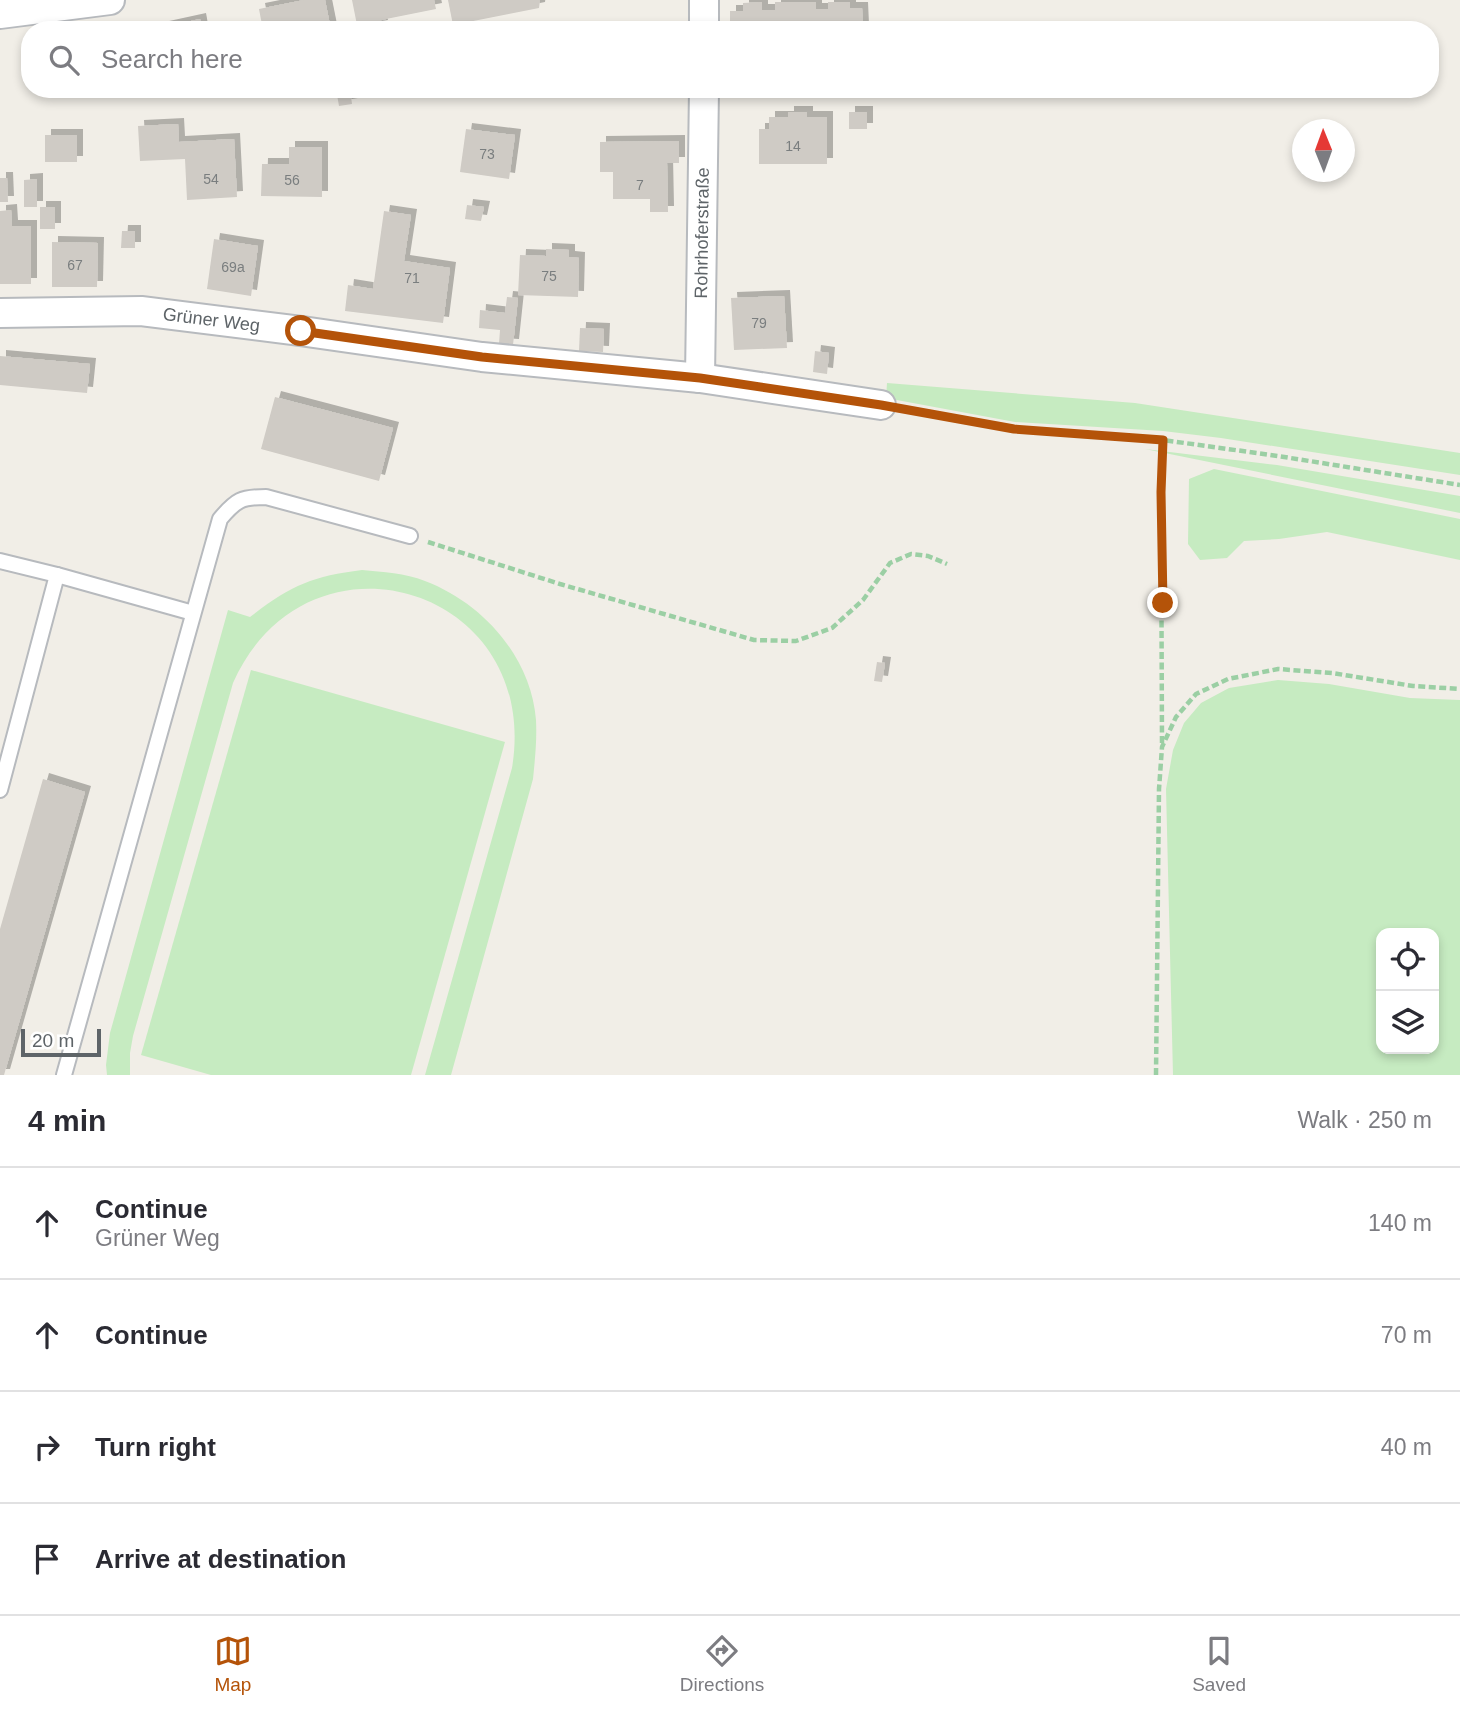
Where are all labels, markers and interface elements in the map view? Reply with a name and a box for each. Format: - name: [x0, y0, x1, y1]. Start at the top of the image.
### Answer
- search box: [21, 21, 1439, 98]
- icon: search: [45, 41, 83, 79]
- text: Search here: [101, 44, 243, 74]
- north arrow: [1292, 119, 1355, 182]
- house number: 14: [785, 138, 801, 154]
- house number: 73: [479, 146, 495, 162]
- street label: Rohrhoferstraße: [691, 167, 713, 299]
- house number: 54: [203, 171, 219, 187]
- house number: 56: [284, 172, 300, 188]
- house number: 7: [636, 177, 644, 193]
- house number: 67: [67, 257, 83, 273]
- house number: 69a: [221, 259, 245, 275]
- house number: 75: [541, 268, 557, 284]
- house number: 71: [404, 270, 420, 286]
- street label: Grüner Weg: [162, 304, 261, 336]
- route start: [285, 315, 316, 346]
- house number: 79: [751, 315, 767, 331]
- route end: [1147, 587, 1178, 618]
- map controls: [1376, 928, 1439, 1054]
- button: locate: [1376, 928, 1439, 991]
- button: layers: [1376, 991, 1439, 1054]
- scale bar: [21, 1026, 102, 1058]
- text: 20 m: [32, 1030, 74, 1051]
- text: 4 min: [28, 1104, 106, 1137]
- text: Walk · 250 m: [1297, 1107, 1432, 1133]
- text: Continue: [95, 1194, 208, 1224]
- icon: ahead: [28, 1204, 66, 1242]
- text: 140 m: [1368, 1210, 1432, 1236]
- text: Grüner Weg: [95, 1225, 220, 1251]
- icon: ahead: [28, 1316, 66, 1354]
- text: Continue: [95, 1320, 208, 1350]
- text: 70 m: [1381, 1322, 1432, 1348]
- icon: right: [28, 1428, 66, 1466]
- text: Turn right: [95, 1432, 216, 1462]
- text: 40 m: [1381, 1434, 1432, 1460]
- icon: arrive: [28, 1540, 66, 1578]
- text: Arrive at destination: [95, 1544, 346, 1574]
- tab: Map: [214, 1632, 252, 1696]
- tab: Directions: [680, 1632, 764, 1696]
- tab: Saved: [1192, 1632, 1246, 1696]

